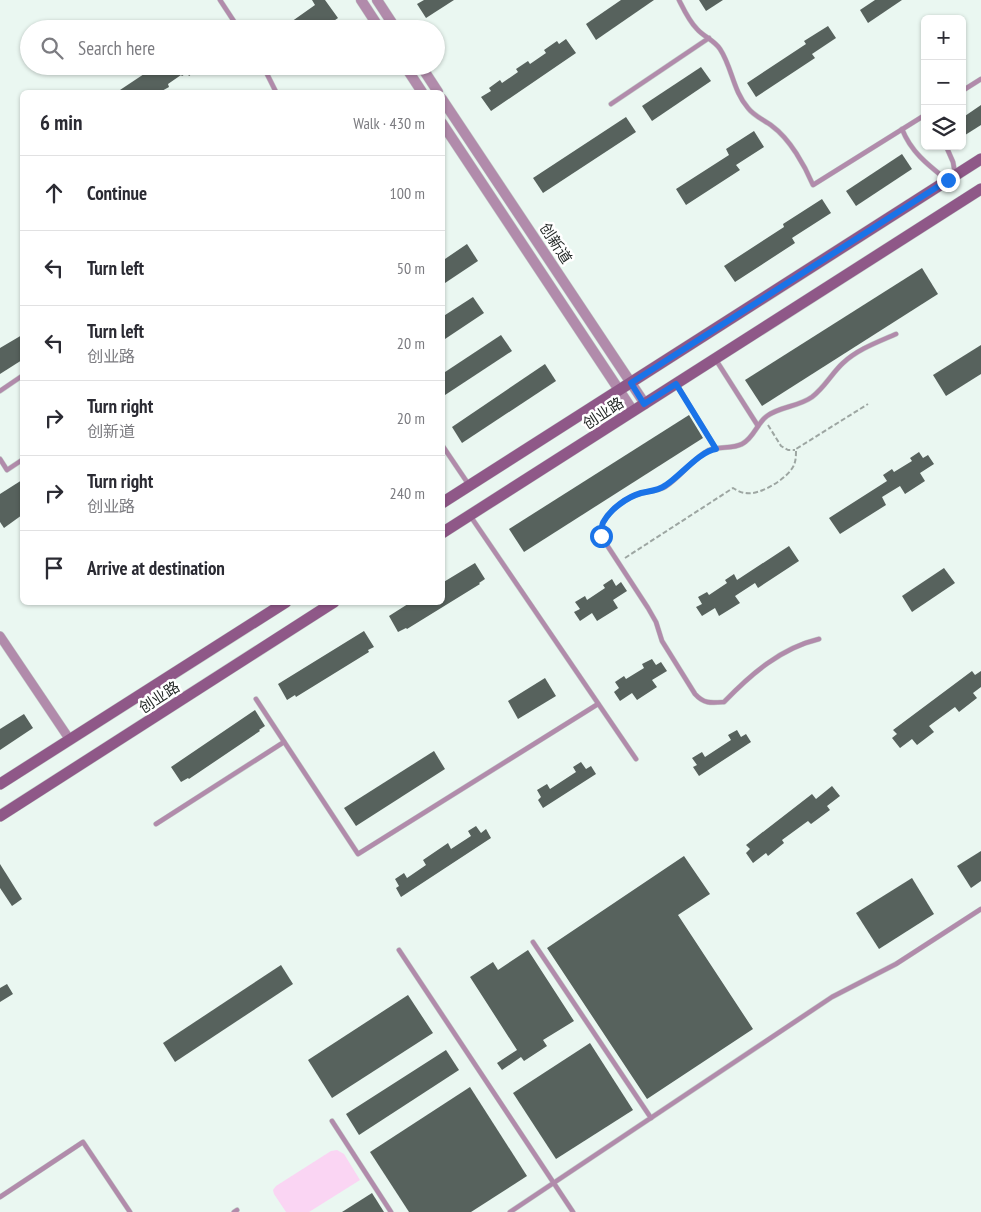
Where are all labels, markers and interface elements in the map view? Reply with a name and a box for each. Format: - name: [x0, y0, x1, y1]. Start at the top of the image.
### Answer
- map controls: [921, 15, 966, 150]
- button: +: [921, 15, 966, 60]
- search box: [20, 20, 445, 75]
- icon: search: [38, 34, 66, 62]
- text: Search here: [78, 36, 155, 60]
- button: −: [921, 60, 966, 105]
- button: layers: [921, 105, 966, 150]
- text: 6 min: [40, 109, 82, 136]
- text: Walk · 430 m: [353, 113, 425, 133]
- route end: [937, 169, 960, 192]
- icon: ahead: [40, 179, 68, 207]
- text: Continue: [87, 181, 147, 205]
- text: 100 m: [390, 183, 425, 203]
- street label: 创新道: [536, 219, 576, 267]
- icon: left: [40, 254, 68, 282]
- text: Turn left: [87, 256, 144, 280]
- text: 50 m: [397, 258, 425, 278]
- text: Turn left: [87, 319, 144, 343]
- icon: left: [40, 329, 68, 357]
- text: 20 m: [397, 333, 425, 353]
- text: 创业路: [87, 346, 135, 366]
- street label: 创业路: [579, 393, 627, 433]
- text: Turn right: [87, 394, 153, 418]
- icon: right: [40, 404, 68, 432]
- text: 20 m: [397, 408, 425, 428]
- text: 创新道: [87, 421, 135, 441]
- text: Turn right: [87, 469, 153, 493]
- icon: right: [40, 479, 68, 507]
- text: 240 m: [390, 483, 425, 503]
- text: 创业路: [87, 496, 135, 516]
- route start: [590, 525, 613, 548]
- icon: arrive: [40, 554, 68, 582]
- text: Arrive at destination: [87, 556, 225, 580]
- street label: 创业路: [135, 677, 183, 717]

